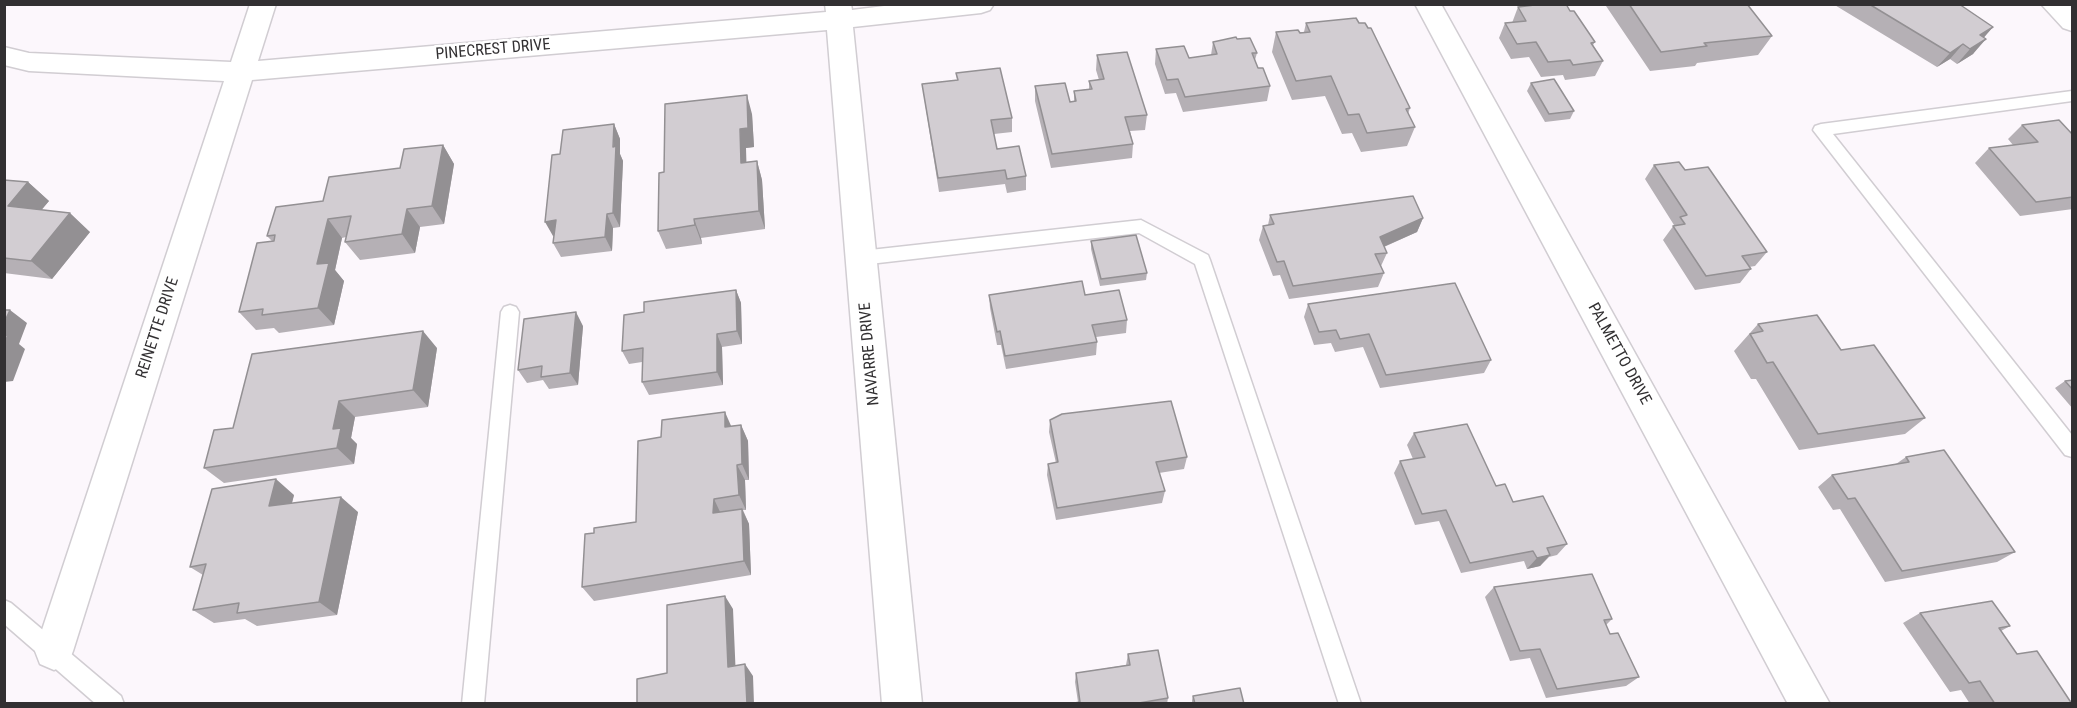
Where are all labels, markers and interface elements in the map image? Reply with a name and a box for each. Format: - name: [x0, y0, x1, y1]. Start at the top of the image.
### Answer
- street label: PINECREST DRIVE: [435, 35, 551, 65]
- street label: REINETTE DRIVE: [133, 275, 183, 381]
- street label: PALMETTO DRIVE: [1583, 300, 1655, 408]
- street label: NAVARRE DRIVE: [856, 302, 884, 406]

